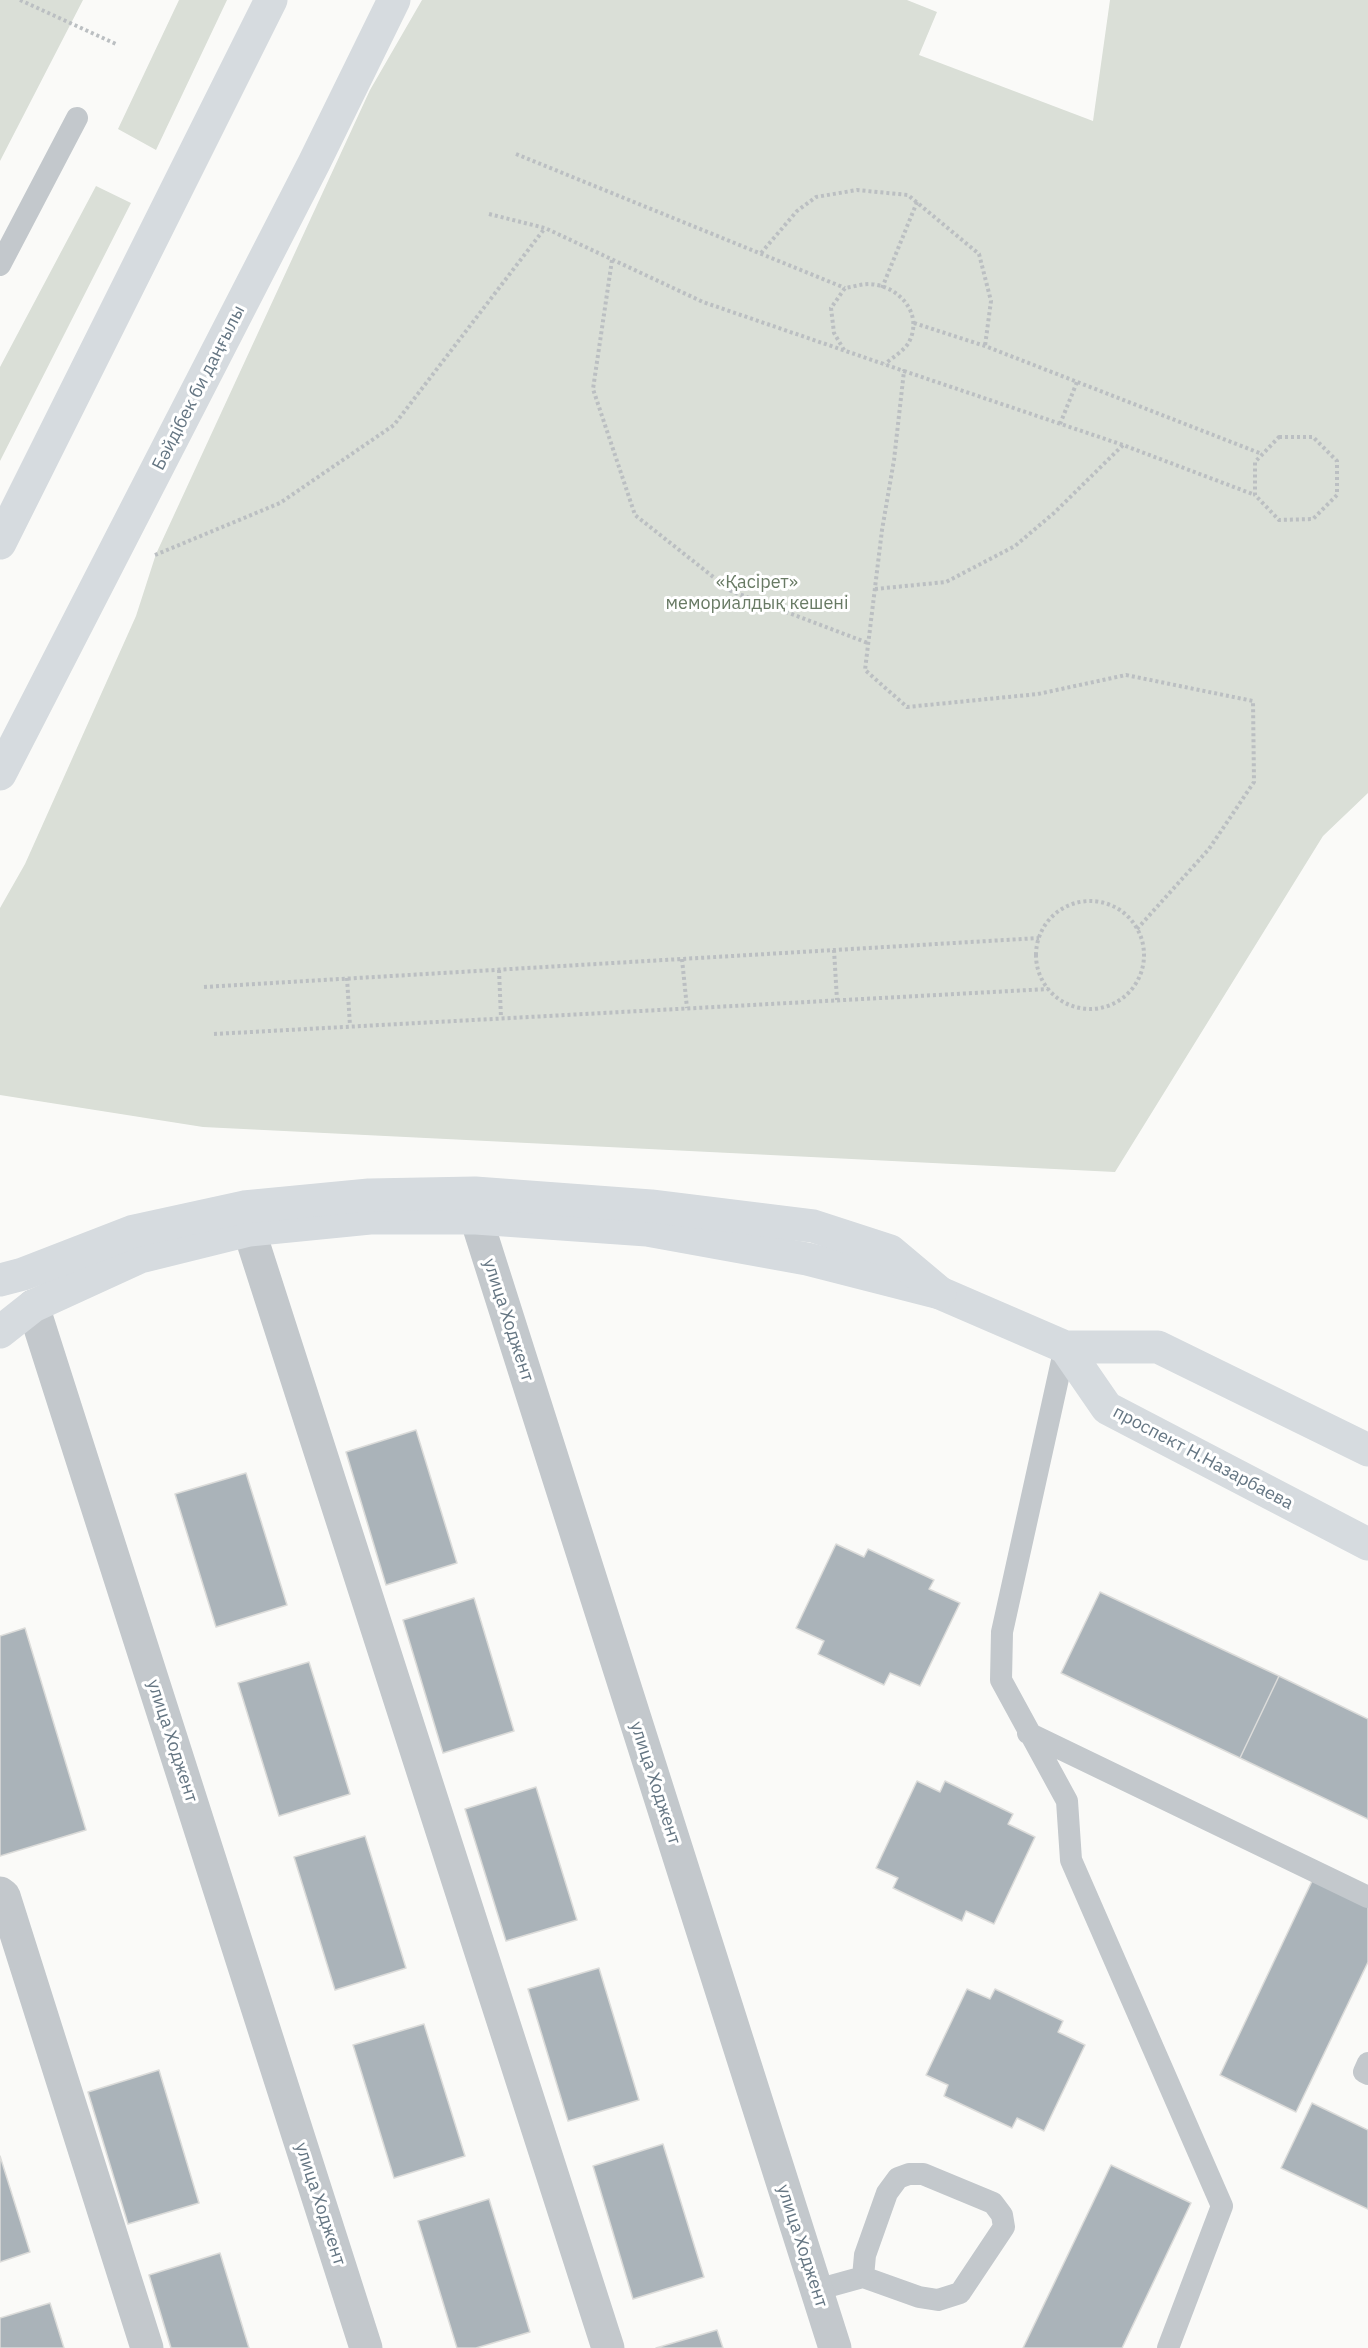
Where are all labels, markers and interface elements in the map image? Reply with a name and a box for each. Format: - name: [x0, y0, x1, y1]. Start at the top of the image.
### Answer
- street label: Бәйдібек би даңғылы: [148, 302, 250, 474]
- park label: «Қасірет» мемориалдық кешені: [666, 572, 848, 614]
- street label: улица Ходжент: [478, 1256, 538, 1384]
- street label: проспект Н.Назарбаева: [1109, 1401, 1297, 1515]
- street label: улица Ходжент: [142, 1677, 202, 1805]
- street label: улица Ходжент: [625, 1719, 685, 1847]
- street label: улица Ходжент: [290, 2140, 350, 2268]
- street label: улица Ходжент: [772, 2182, 832, 2310]

